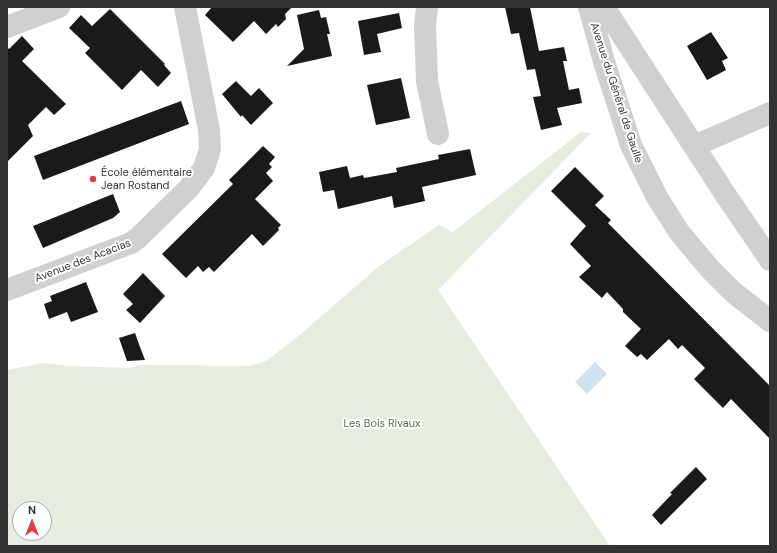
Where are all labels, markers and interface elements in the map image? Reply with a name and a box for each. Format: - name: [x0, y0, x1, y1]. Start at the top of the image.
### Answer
- street label: Avenue du Général de Gaulle: [587, 21, 645, 165]
- place label: École élémentaire Jean Rostand: [101, 166, 192, 192]
- marker: École élémentaire Jean Rostand: [88, 174, 98, 184]
- street label: Avenue des Acacias: [33, 237, 133, 285]
- park label: Les Bois Rivaux: [344, 417, 420, 431]
- north arrow: [12, 501, 52, 541]
- text: N: [28, 503, 36, 517]

